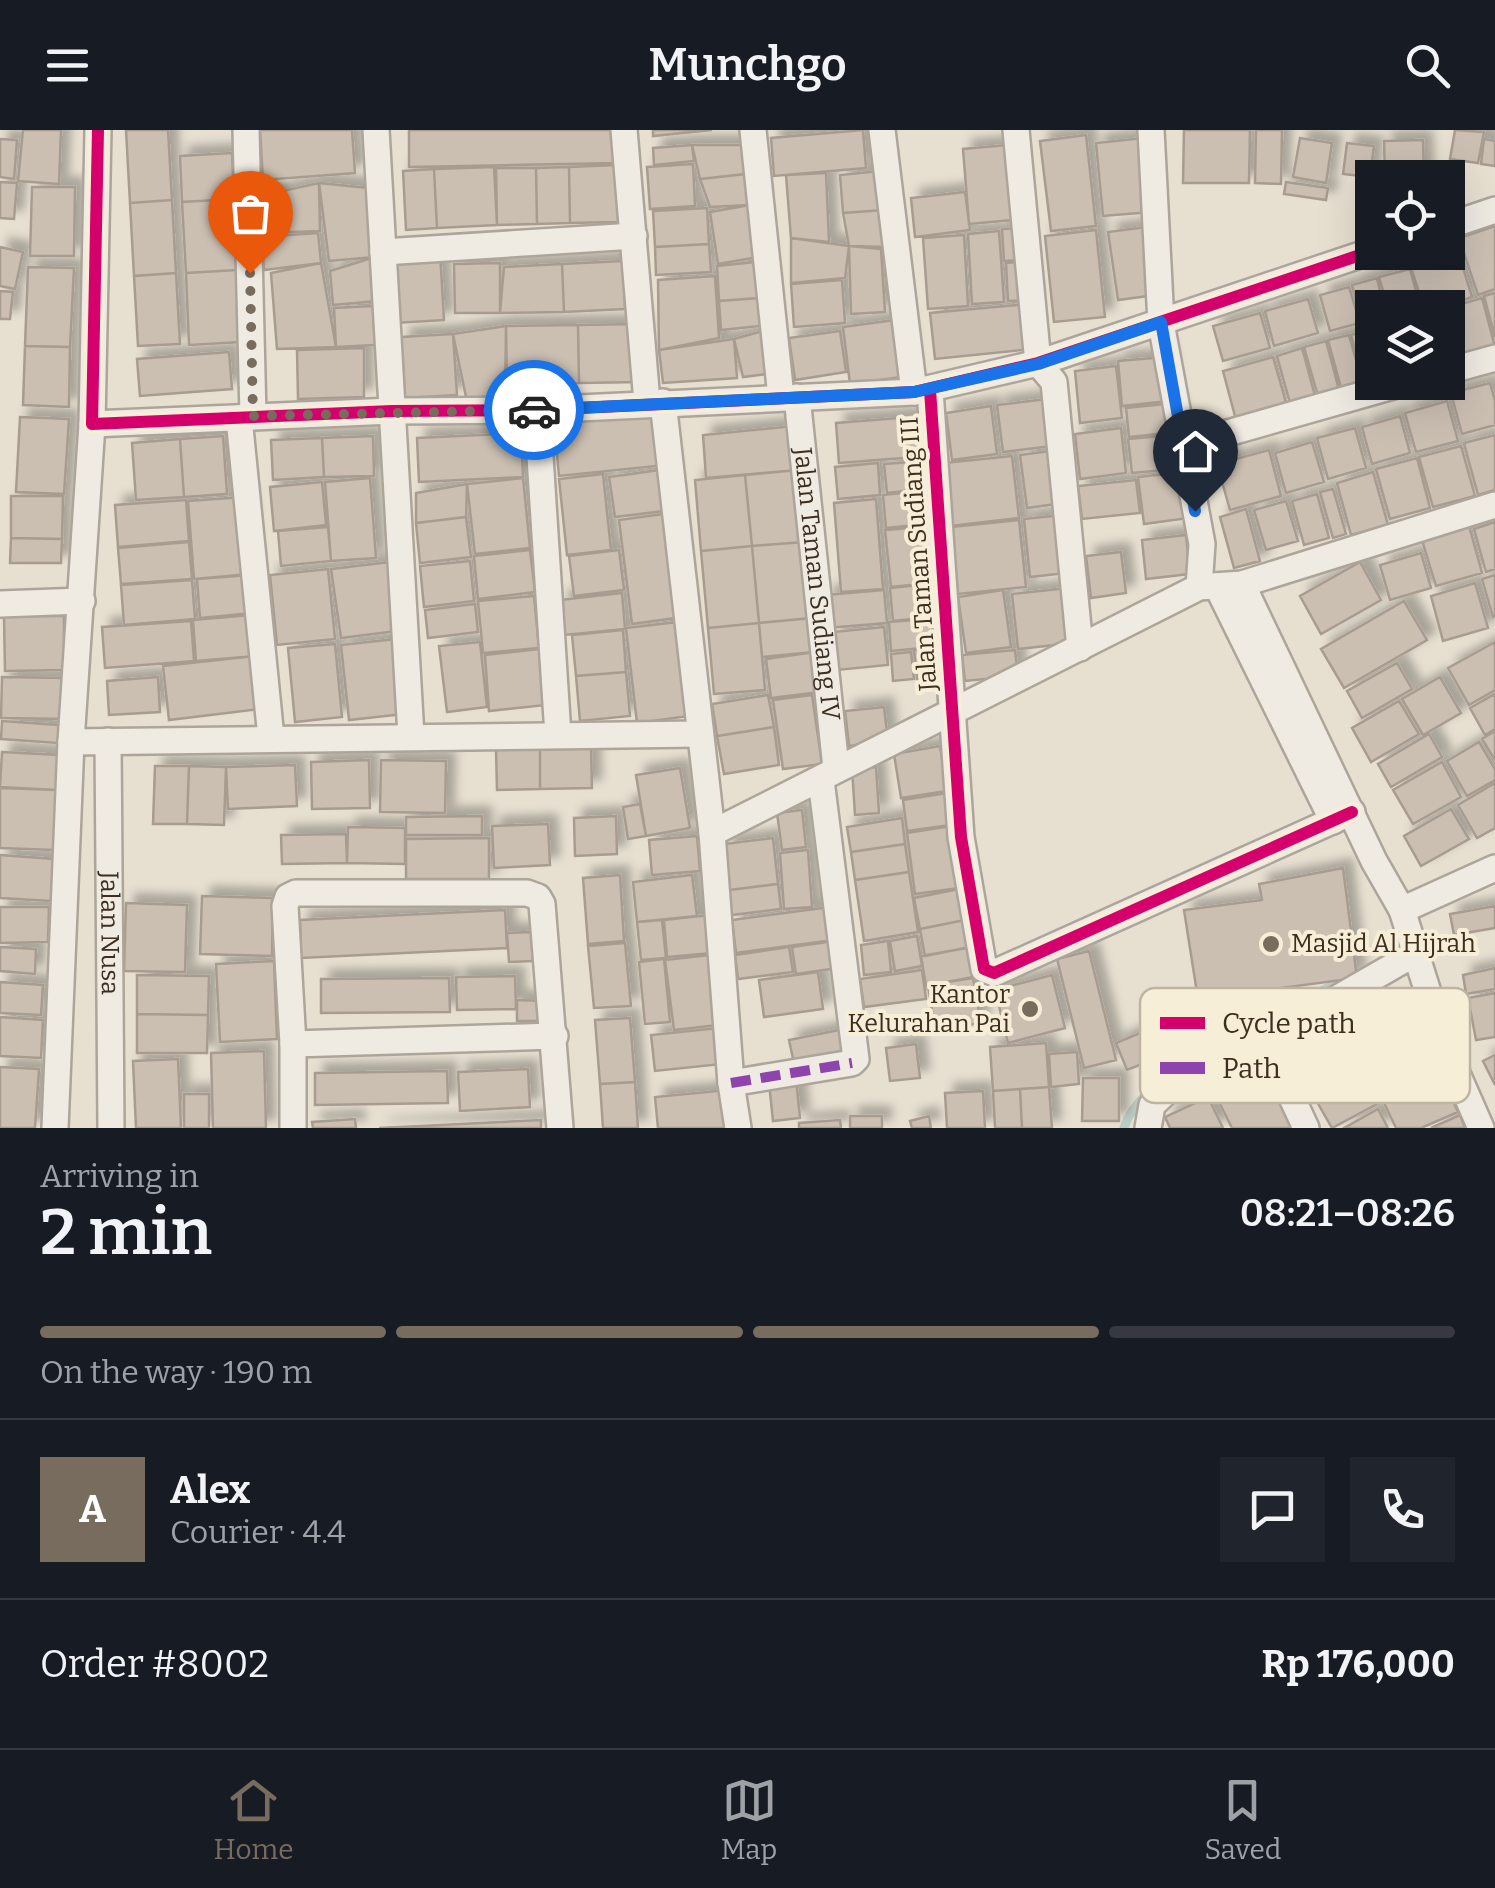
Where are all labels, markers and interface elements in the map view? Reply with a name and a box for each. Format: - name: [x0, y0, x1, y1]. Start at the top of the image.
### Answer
- icon: menu: [40, 38, 95, 93]
- text: Munchgo: [648, 38, 847, 92]
- icon: search: [1400, 38, 1455, 93]
- map controls: [1355, 160, 1465, 400]
- button: locate: [1355, 160, 1465, 270]
- pin: [208, 171, 293, 274]
- icon: bag: [223, 186, 278, 241]
- button: layers: [1355, 290, 1465, 400]
- courier: [484, 360, 584, 460]
- icon: car: [507, 383, 562, 438]
- pin: [1153, 409, 1238, 512]
- street label: Jalan Taman Sudiang III: [894, 416, 944, 693]
- icon: home: [1168, 424, 1223, 479]
- street label: Jalan Taman Sudiang IV: [787, 445, 846, 723]
- street label: Jalan Nusa: [94, 870, 125, 995]
- place label: Masjid Al Hijrah: [1291, 929, 1476, 959]
- marker: Masjid Al Hijrah: [1260, 933, 1282, 955]
- place label: Kantor Kelurahan Pai: [848, 980, 1010, 1039]
- legend: [1140, 988, 1470, 1103]
- marker: Kantor Kelurahan Pai: [1019, 998, 1041, 1020]
- text: Cycle path: [1222, 1007, 1356, 1040]
- text: Path: [1222, 1052, 1281, 1085]
- text: Arriving in: [40, 1157, 199, 1195]
- text: 08:21–08:26: [1240, 1190, 1455, 1236]
- text: 2 min: [40, 1193, 212, 1271]
- text: On the way · 190 m: [40, 1353, 312, 1391]
- button: chat: [1220, 1457, 1325, 1562]
- button: phone: [1350, 1457, 1455, 1562]
- text: Alex: [170, 1467, 250, 1513]
- text: A: [79, 1486, 106, 1532]
- text: Courier · 4.4: [170, 1513, 346, 1551]
- text: Order #8002: [40, 1641, 269, 1687]
- text: Rp 176,000: [1261, 1641, 1455, 1687]
- tab: Home: [214, 1773, 294, 1866]
- tab: Map: [721, 1773, 777, 1866]
- tab: Saved: [1204, 1773, 1281, 1866]

